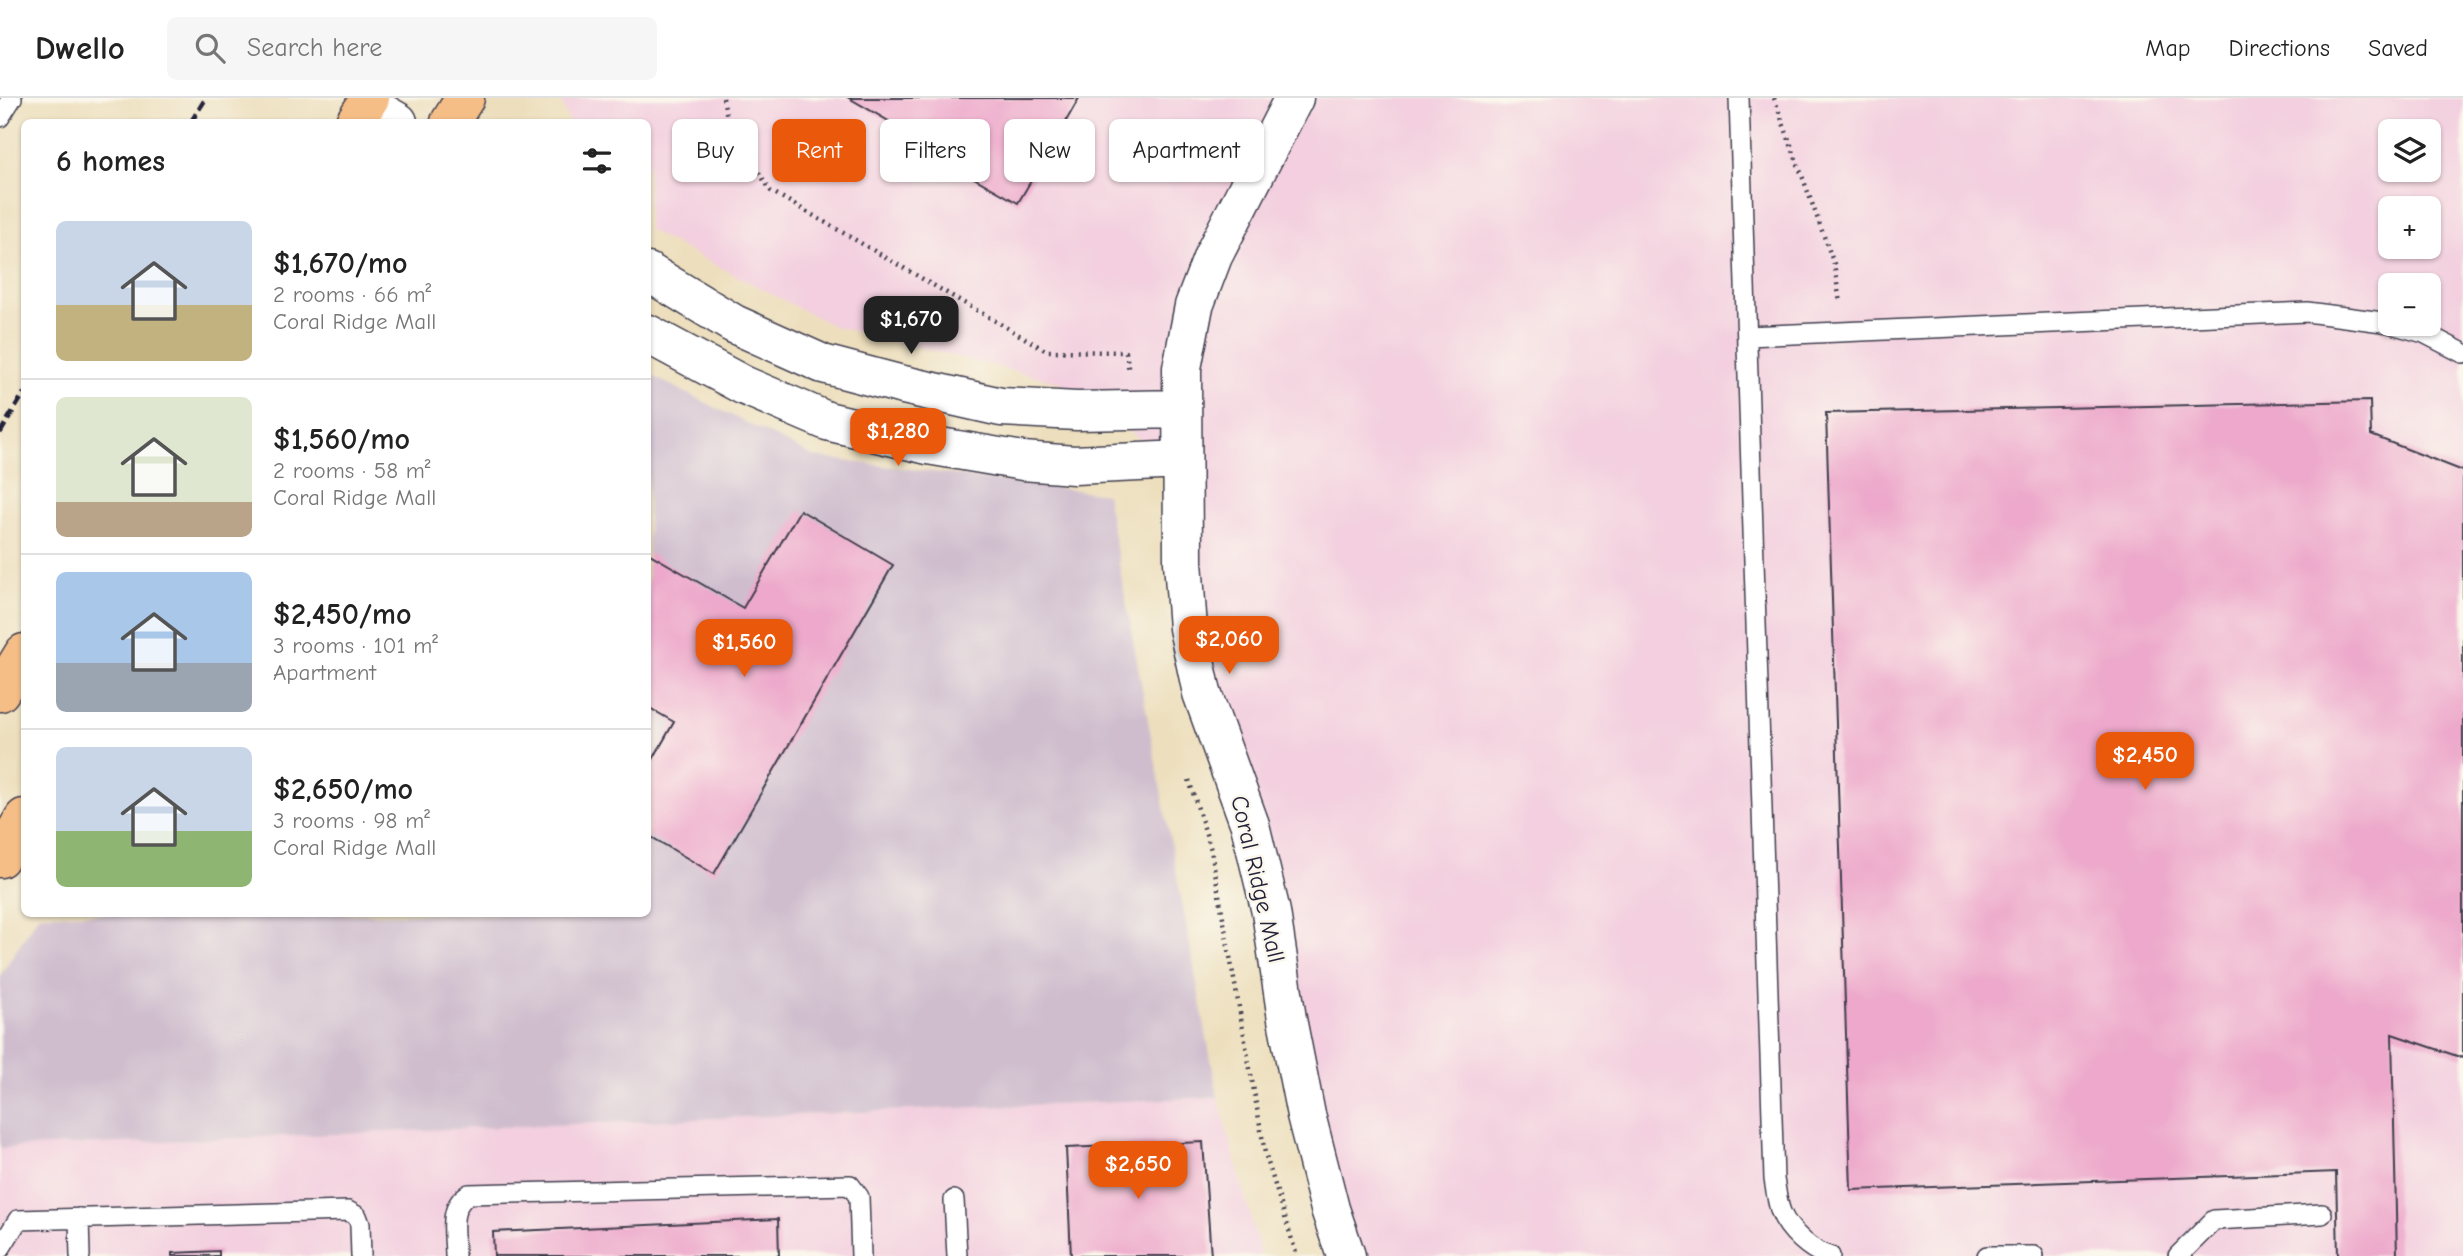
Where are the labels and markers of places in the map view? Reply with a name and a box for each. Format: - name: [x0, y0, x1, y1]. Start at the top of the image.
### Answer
- pin: $1,670: [854, 296, 968, 356]
- pin: $1,280: [841, 408, 955, 468]
- pin: $2,060: [1172, 616, 1286, 676]
- pin: $1,560: [687, 620, 801, 679]
- pin: $2,450: [2088, 732, 2202, 792]
- pin: $2,650: [1081, 1142, 1195, 1201]

